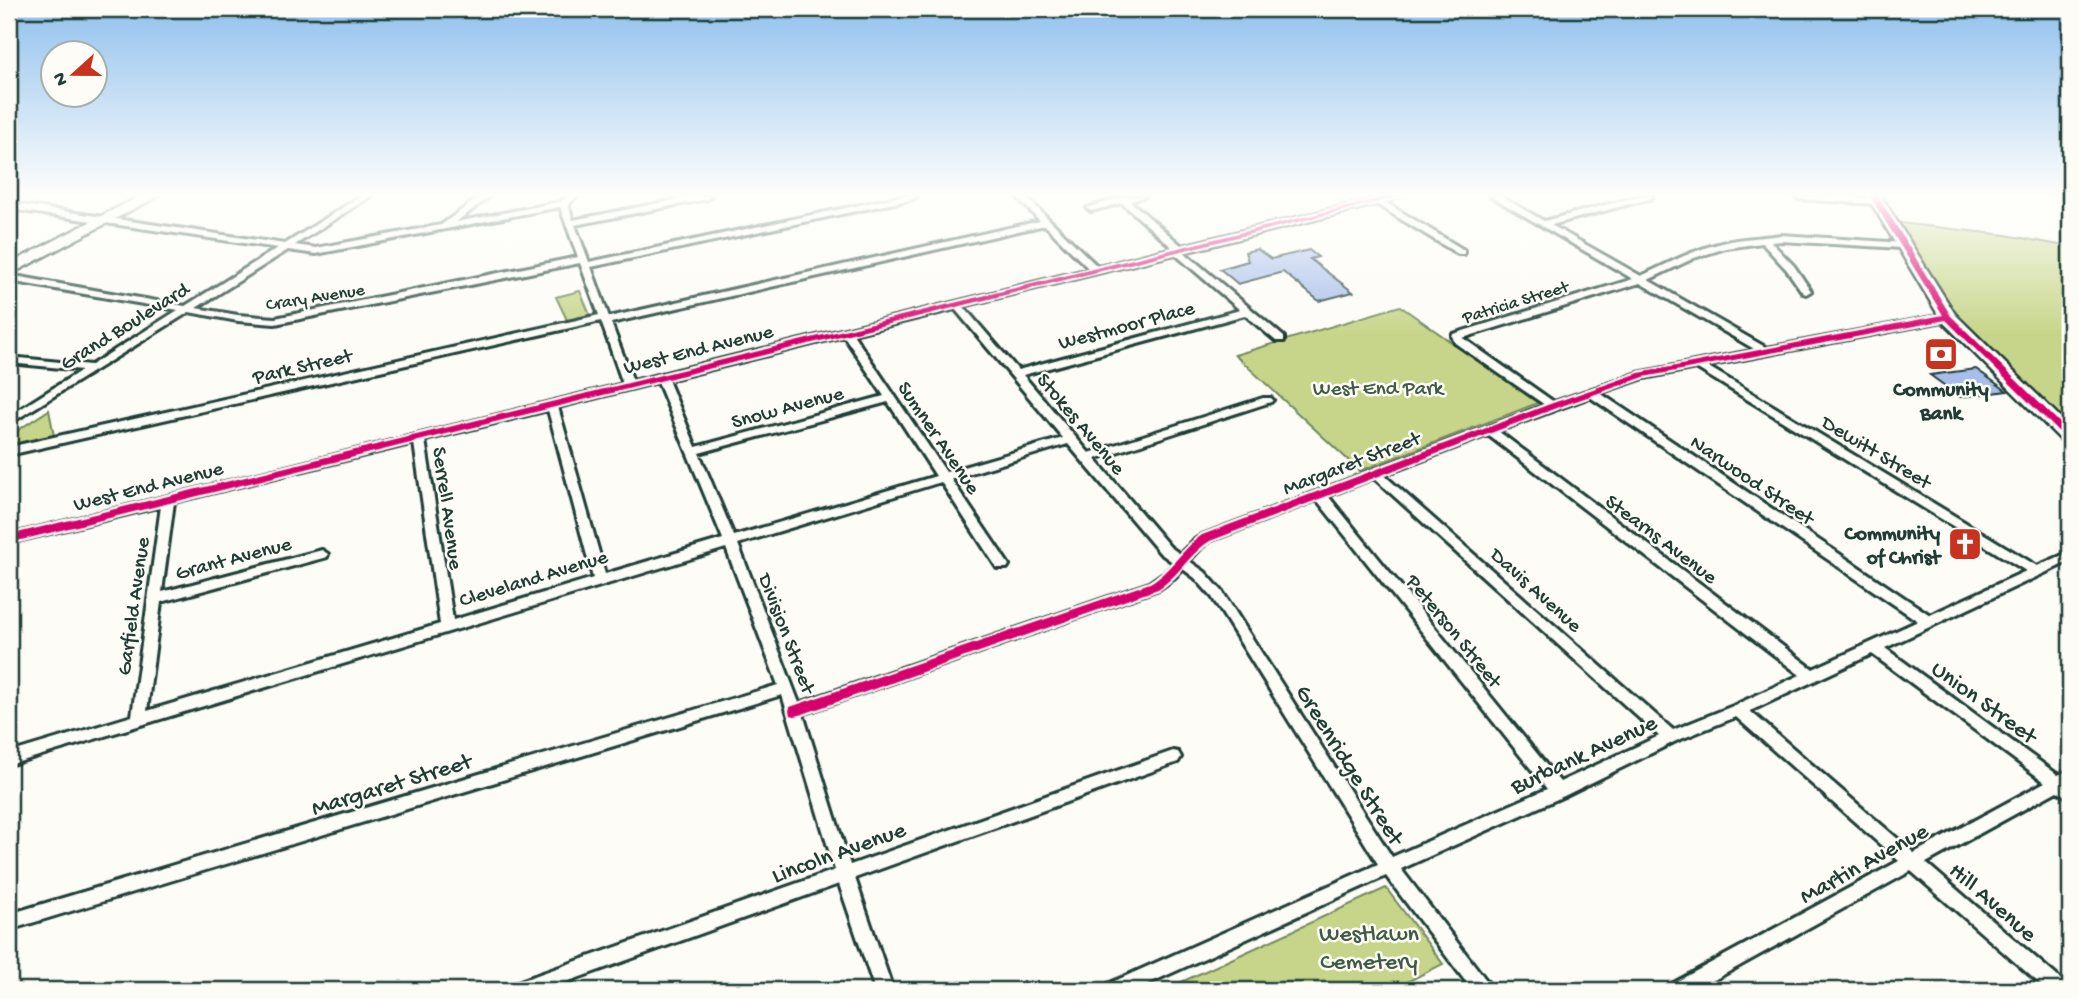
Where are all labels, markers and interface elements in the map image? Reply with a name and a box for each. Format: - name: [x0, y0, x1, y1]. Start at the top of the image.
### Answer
- north arrow: [38, 38, 108, 108]
- text: N: [48, 69, 74, 89]
- street label: Grand Boulevard: [57, 277, 196, 378]
- street label: Patricia Street: [1459, 277, 1573, 330]
- street label: Crary Avenue: [264, 280, 367, 317]
- street label: Westmoor Place: [1056, 297, 1199, 358]
- street label: West End Avenue: [621, 320, 777, 382]
- bank icon: Community Bank: [1922, 335, 1960, 373]
- street label: Park Street: [250, 344, 357, 392]
- street label: Stokes Avenue: [1029, 369, 1130, 482]
- street label: Sumner Avenue: [890, 378, 985, 501]
- park label: West End Park: [1313, 378, 1446, 403]
- place label: Community Bank: [1892, 379, 1989, 428]
- street label: Snow Avenue: [729, 382, 848, 436]
- street label: Dewitt Street: [1814, 410, 1937, 498]
- street label: Margaret Street: [1280, 427, 1427, 503]
- street label: Narwood Street: [1684, 431, 1820, 534]
- street label: Serrell Avenue: [425, 446, 467, 573]
- street label: West End Avenue: [71, 457, 227, 519]
- street label: Stearns Avenue: [1599, 490, 1722, 592]
- place label: Community of Christ: [1844, 523, 1942, 572]
- church icon: Community of Christ: [1946, 525, 1984, 563]
- street label: Grant Avenue: [173, 533, 296, 588]
- street label: Garfield Avenue: [113, 535, 158, 677]
- street label: Davis Avenue: [1482, 542, 1587, 640]
- street label: Cleveland Avenue: [457, 546, 612, 615]
- street label: Division Street: [750, 569, 820, 700]
- street label: Peterson Street: [1398, 570, 1507, 696]
- street label: Union Street: [1924, 656, 2043, 753]
- street label: Greenridge Street: [1287, 680, 1410, 853]
- street label: Burbank Avenue: [1506, 709, 1663, 803]
- street label: Margaret Street: [309, 748, 478, 824]
- street label: Lincoln Avenue: [768, 816, 911, 892]
- street label: Martin Avenue: [1795, 817, 1935, 912]
- street label: Hill Avenue: [1942, 857, 2042, 950]
- park label: Westlawn Cemetery: [1319, 921, 1420, 978]

